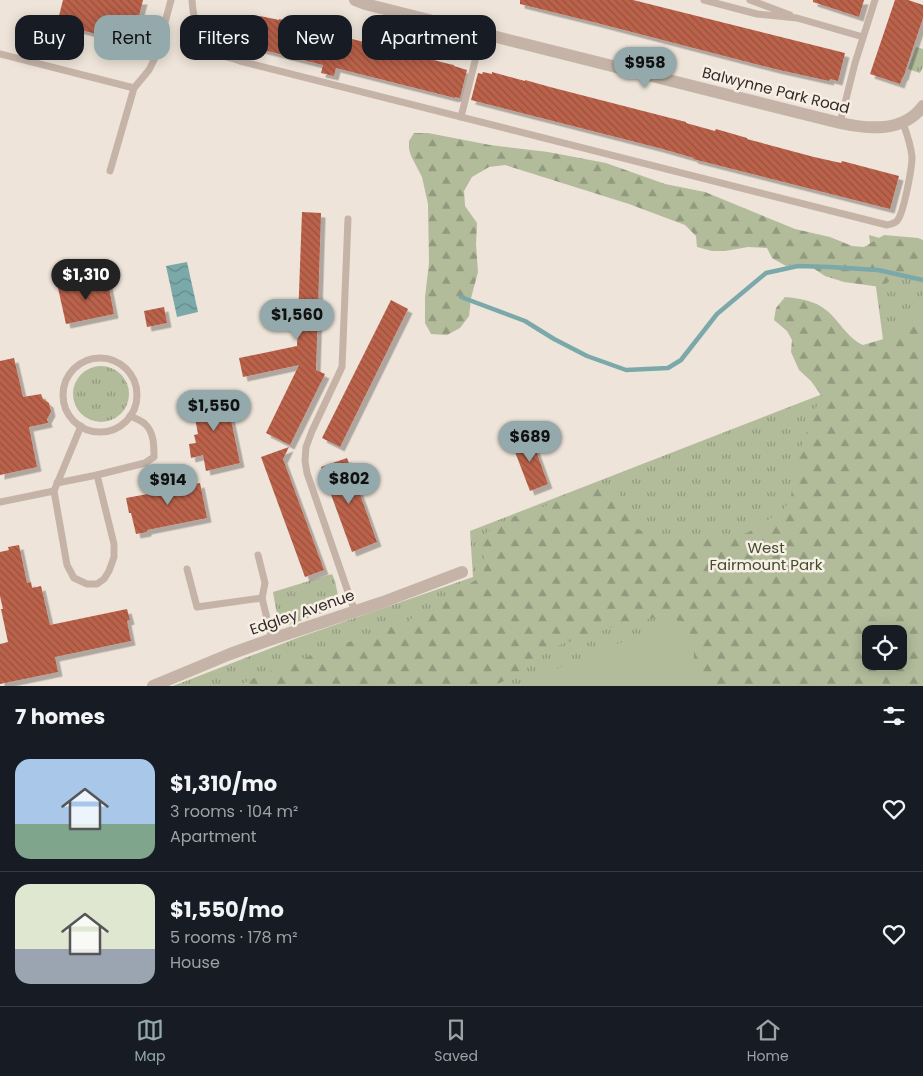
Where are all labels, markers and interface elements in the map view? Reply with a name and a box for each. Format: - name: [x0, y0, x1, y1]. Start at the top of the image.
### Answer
- chip: Buy: [15, 15, 84, 60]
- chip: Rent: [94, 15, 170, 60]
- chip: Filters: [180, 15, 268, 60]
- chip: New: [278, 15, 352, 60]
- chip: Apartment: [362, 15, 496, 60]
- pin: $958: [615, 46, 675, 89]
- text: $958: [624, 51, 666, 74]
- street label: Balwynne Park Road: [700, 61, 852, 119]
- pin: $1,310: [45, 258, 127, 301]
- text: $1,310: [62, 263, 110, 286]
- pin: $1,560: [256, 298, 338, 341]
- text: $1,560: [271, 303, 323, 326]
- pin: $1,550: [173, 390, 255, 432]
- text: $1,550: [188, 394, 240, 417]
- pin: $689: [500, 420, 560, 463]
- text: $689: [510, 425, 550, 448]
- pin: $802: [319, 462, 379, 505]
- pin: $914: [138, 464, 198, 506]
- text: $802: [329, 467, 369, 490]
- text: $914: [149, 468, 187, 491]
- park label: West Fairmount Park: [710, 537, 823, 575]
- street label: Edgley Avenue: [247, 584, 357, 640]
- map controls: [862, 625, 907, 670]
- button: locate: [862, 625, 907, 670]
- text: 7 homes: [15, 702, 105, 731]
- icon: filters: [880, 702, 908, 730]
- text: $1,310/mo: [170, 769, 277, 798]
- icon: home: [55, 779, 115, 839]
- icon: heart: [880, 795, 908, 823]
- text: 3 rooms · 104 m²: [170, 800, 298, 823]
- text: Apartment: [170, 825, 257, 848]
- text: $1,550/mo: [170, 895, 284, 924]
- icon: home: [55, 904, 115, 964]
- icon: heart: [880, 920, 908, 948]
- text: 5 rooms · 178 m²: [170, 926, 298, 949]
- text: House: [170, 951, 220, 974]
- tab: Map: [134, 1016, 165, 1067]
- tab: Saved: [434, 1016, 478, 1067]
- tab: Home: [747, 1016, 789, 1067]

